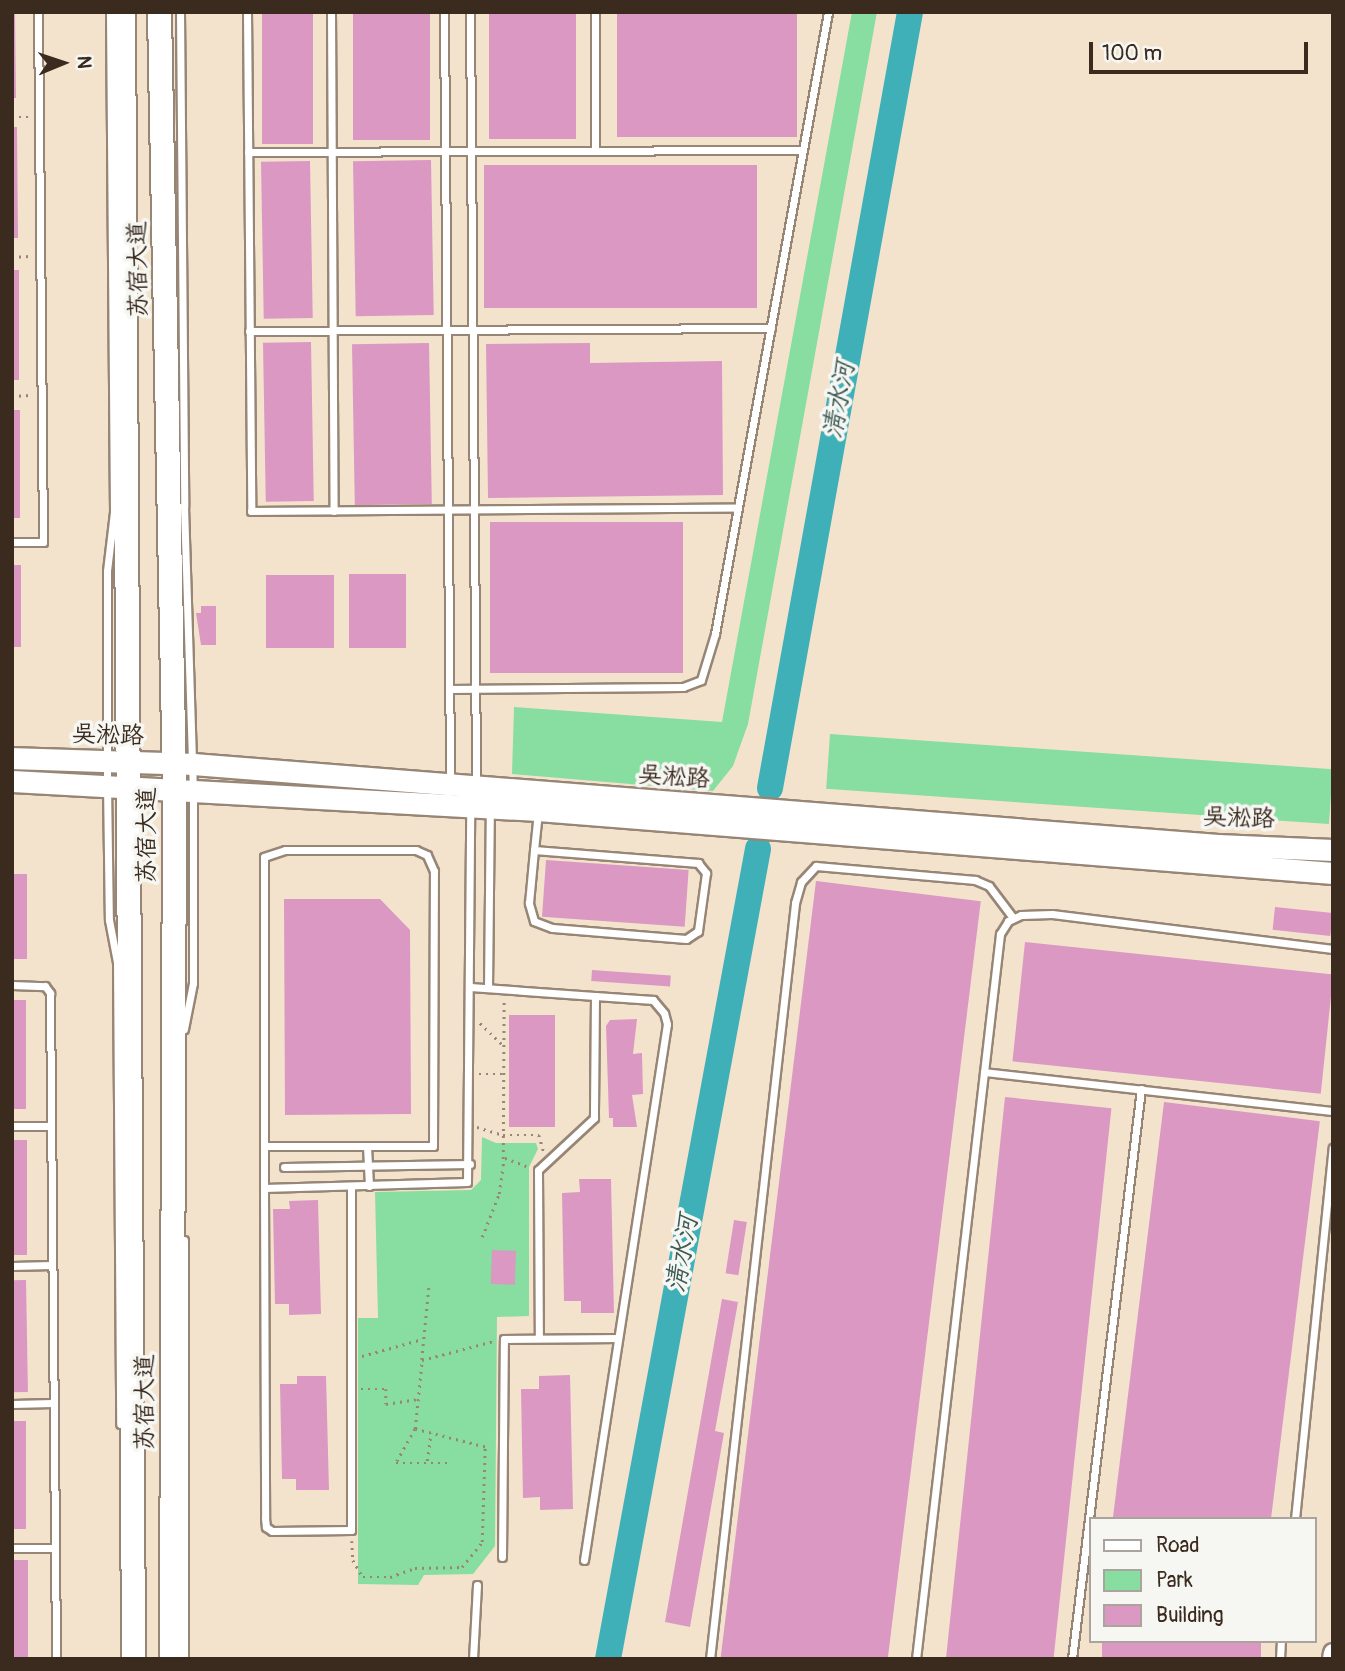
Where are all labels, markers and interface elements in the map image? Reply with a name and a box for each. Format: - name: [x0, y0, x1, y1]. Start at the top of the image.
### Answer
- north arrow: [28, 28, 98, 98]
- scale bar: [1093, 28, 1312, 72]
- text: 100 m: [1102, 40, 1162, 67]
- text: N: [72, 55, 96, 69]
- street label: 苏宿大道: [123, 221, 153, 317]
- water label: 清水河: [818, 359, 862, 441]
- street label: 吴淞路: [72, 719, 144, 751]
- street label: 吴淞路: [637, 760, 711, 794]
- street label: 苏宿大道: [133, 787, 161, 883]
- street label: 吴淞路: [1203, 802, 1275, 834]
- water label: 清水河: [661, 1213, 705, 1295]
- street label: 苏宿大道: [131, 1354, 159, 1450]
- legend: [1090, 1517, 1317, 1643]
- text: Road: [1156, 1532, 1200, 1559]
- text: Park: [1156, 1567, 1193, 1594]
- text: Building: [1156, 1602, 1223, 1629]

